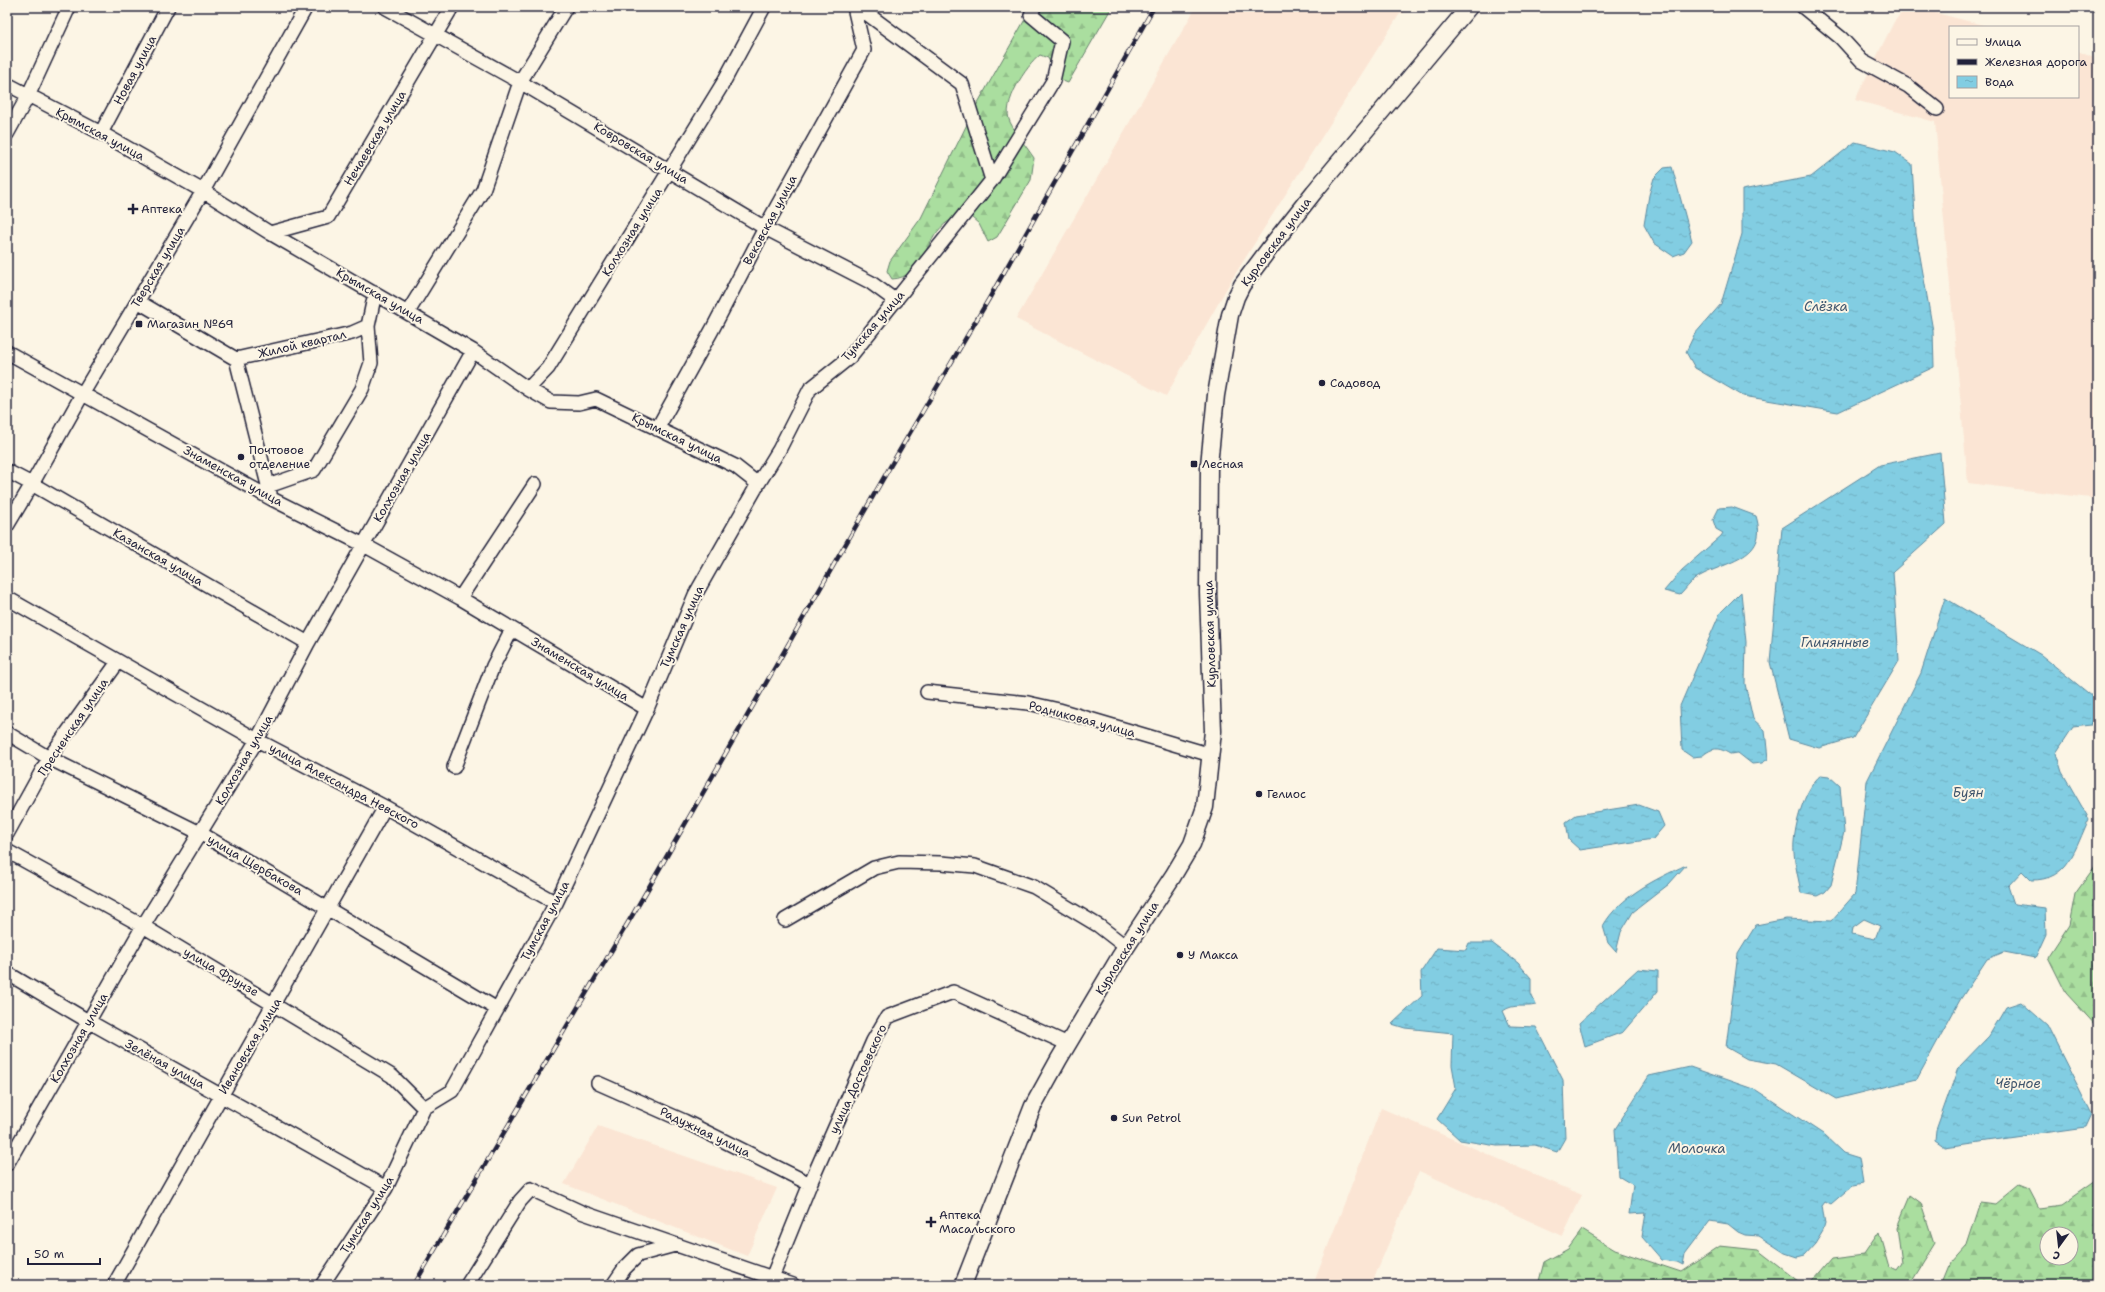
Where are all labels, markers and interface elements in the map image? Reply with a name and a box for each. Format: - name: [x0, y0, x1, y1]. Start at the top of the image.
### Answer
- legend: [1949, 26, 2079, 98]
- street label: Новая улица: [110, 32, 160, 108]
- text: Улица: [1985, 34, 2022, 50]
- text: Железная дорога: [1985, 54, 2088, 70]
- text: Вода: [1985, 74, 2014, 90]
- street label: Нечаевская улица: [340, 87, 410, 189]
- street label: Крымская улица: [53, 104, 148, 164]
- street label: Ковровская улица: [591, 118, 692, 188]
- street label: Вековская улица: [739, 172, 801, 268]
- street label: Колхозная улица: [598, 184, 666, 279]
- street label: Курловская улица: [1237, 194, 1315, 290]
- place label: Аптека: [141, 201, 183, 217]
- marker: Аптека: [128, 204, 138, 214]
- street label: Тверская улица: [127, 223, 189, 311]
- street label: Крымская улица: [333, 264, 427, 328]
- street label: Тумская улица: [838, 287, 909, 365]
- water label: Слёзка: [1804, 298, 1848, 315]
- place label: Магазин №69: [147, 316, 234, 332]
- marker: Магазин №69: [134, 319, 144, 329]
- street label: Жилой квартал: [256, 326, 348, 362]
- place label: Садовод: [1330, 375, 1381, 391]
- marker: Садовод: [1317, 378, 1327, 388]
- street label: Крымская улица: [629, 409, 725, 467]
- street label: Колхозная улица: [370, 428, 435, 525]
- street label: Знаменская улица: [181, 442, 286, 510]
- place label: Почтовое отделение: [249, 442, 310, 472]
- marker: Почтовое отделение: [236, 452, 246, 462]
- place label: Лесная: [1202, 456, 1243, 472]
- marker: Лесная: [1189, 459, 1199, 469]
- street label: Казанская улица: [110, 525, 207, 590]
- street label: Курловская улица: [1200, 580, 1220, 688]
- street label: Тумская улица: [657, 583, 708, 671]
- street label: Знаменская улица: [528, 634, 632, 705]
- water label: Глинянные: [1801, 634, 1869, 651]
- street label: Пресненская улица: [34, 675, 112, 779]
- street label: Родниковая улица: [1027, 697, 1138, 741]
- street label: Колхозная улица: [212, 711, 277, 808]
- street label: улица Александра Невского: [266, 740, 422, 832]
- water label: Буян: [1953, 784, 1984, 801]
- place label: Гелиос: [1267, 786, 1306, 802]
- marker: Гелиос: [1254, 789, 1264, 799]
- street label: улица Щербакова: [204, 831, 306, 899]
- street label: Тумская улица: [517, 878, 573, 964]
- street label: Курловская улица: [1092, 898, 1163, 998]
- street label: улица Фрунзе: [180, 944, 262, 1000]
- place label: У Макса: [1188, 947, 1239, 963]
- marker: У Макса: [1175, 950, 1185, 960]
- street label: Колхозная улица: [47, 989, 112, 1086]
- street label: Ивановская улица: [215, 995, 285, 1097]
- street label: улица Достоевского: [826, 1021, 890, 1137]
- street label: Зелёная улица: [122, 1036, 208, 1093]
- water label: Чёрное: [1995, 1075, 2041, 1092]
- street label: Радужная улица: [657, 1103, 753, 1161]
- place label: Sun Petrol: [1122, 1110, 1181, 1126]
- marker: Sun Petrol: [1109, 1113, 1119, 1123]
- water label: Молочка: [1668, 1140, 1726, 1157]
- street label: Тумская улица: [337, 1173, 398, 1257]
- place label: Аптека Масальского: [939, 1207, 1015, 1237]
- marker: Аптека Масальского: [926, 1217, 936, 1227]
- north arrow: [2039, 1226, 2079, 1266]
- scale bar: [28, 1240, 100, 1266]
- text: 50 m: [34, 1246, 64, 1262]
- text: С: [2051, 1247, 2062, 1263]

